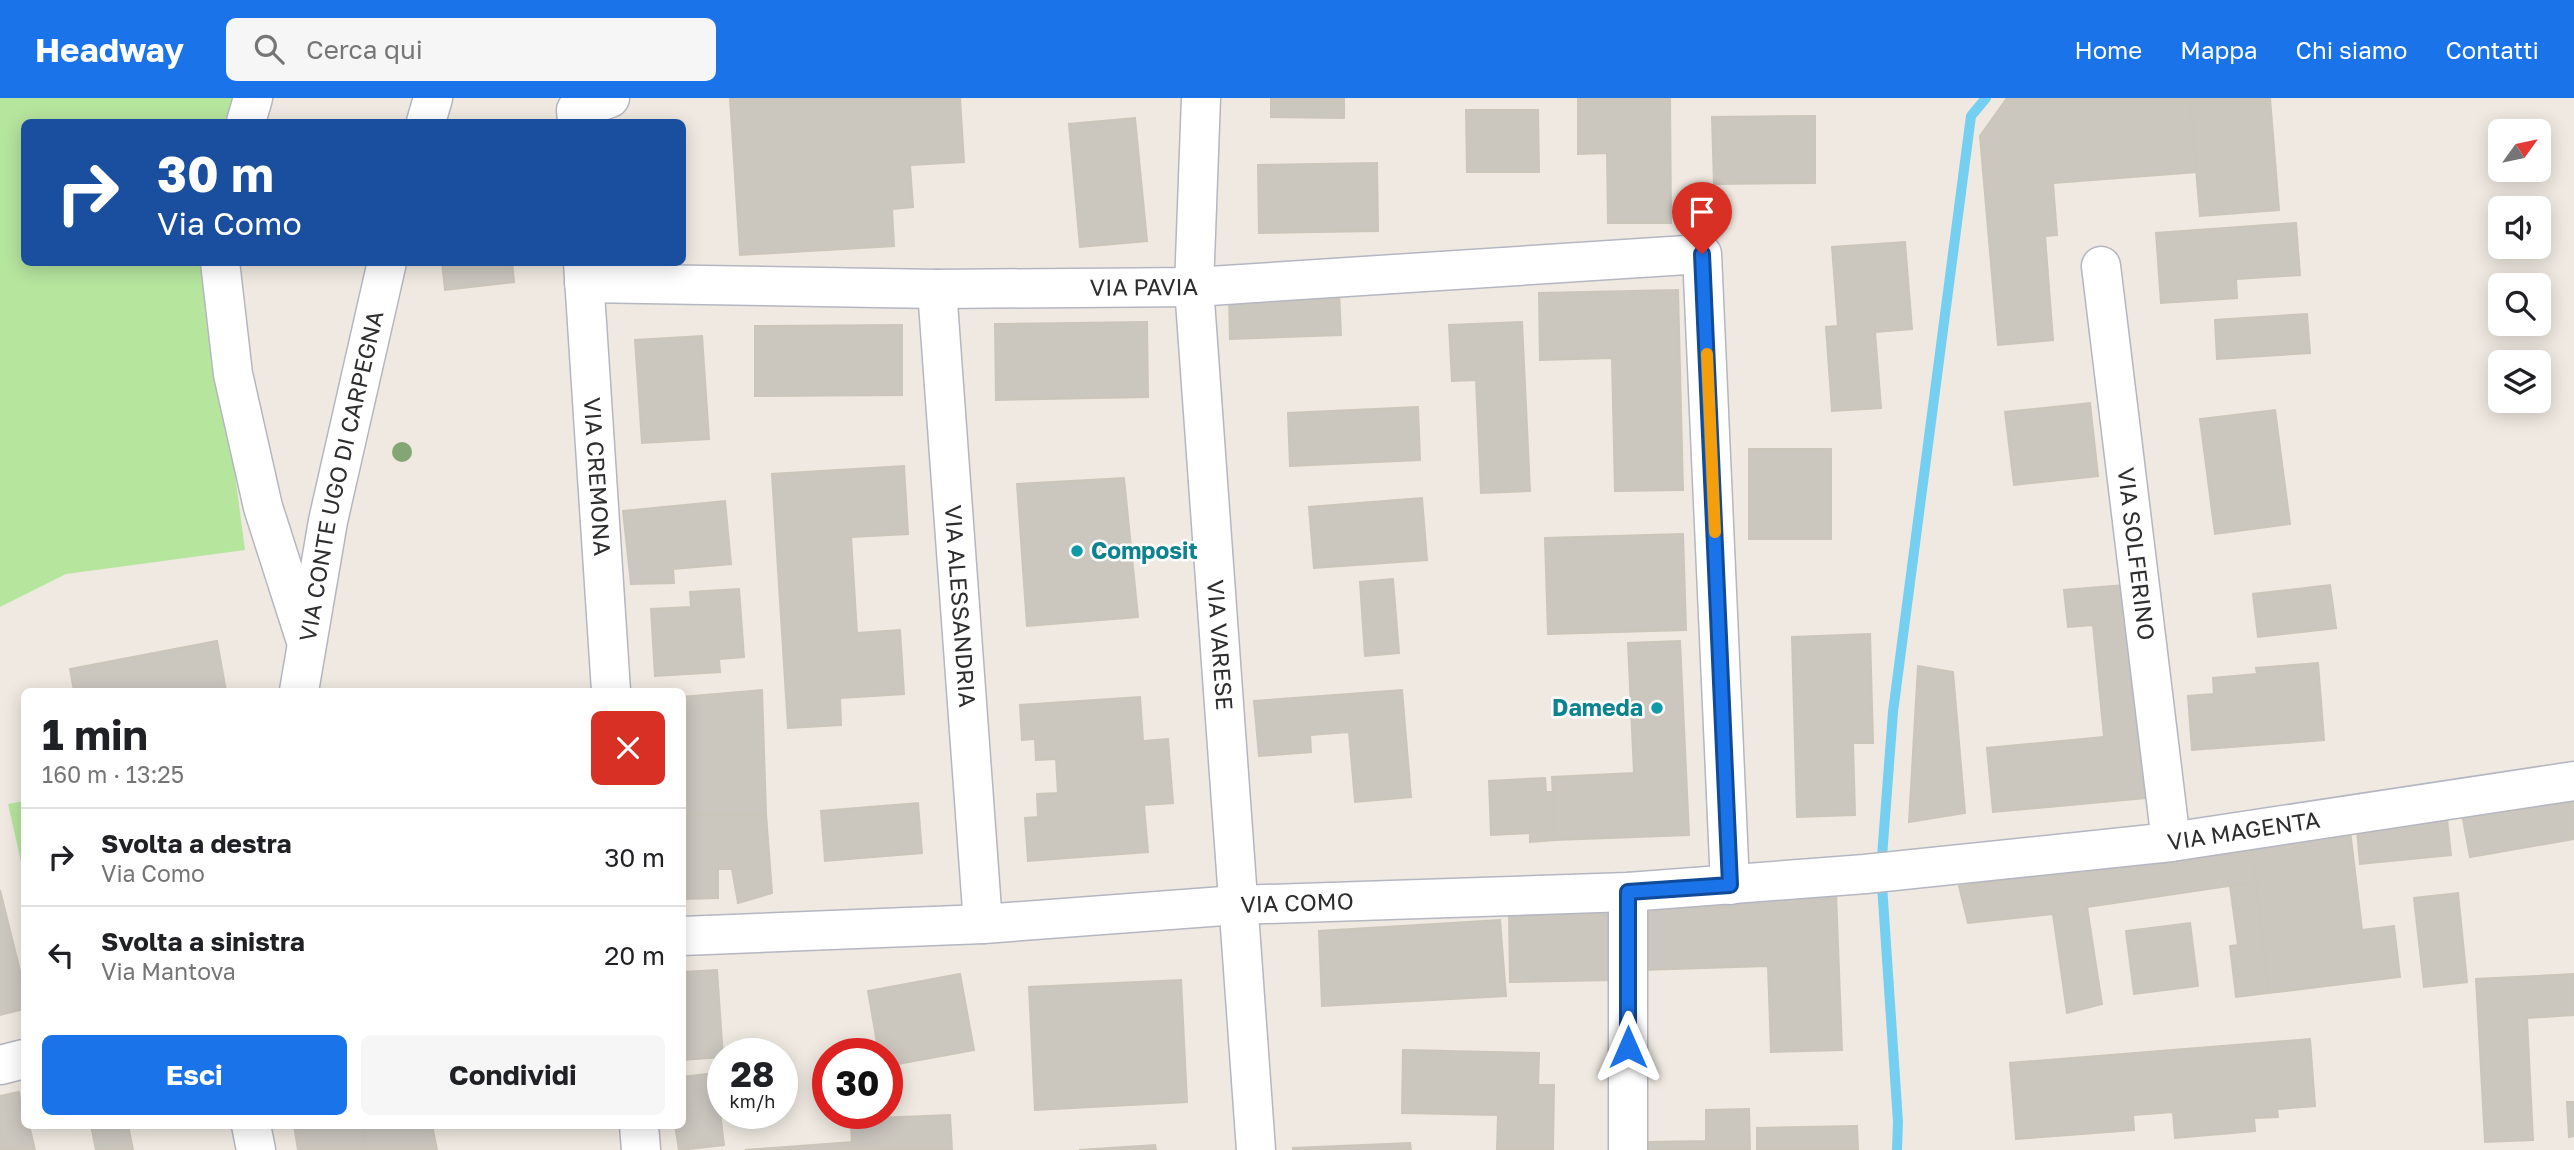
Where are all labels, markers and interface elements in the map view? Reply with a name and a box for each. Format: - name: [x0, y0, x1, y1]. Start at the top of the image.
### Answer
- search box: [226, 18, 716, 81]
- text: Headway: [35, 30, 184, 69]
- icon: search: [250, 30, 288, 68]
- text: Cerca qui: [306, 34, 423, 65]
- text: Home: [2074, 35, 2142, 64]
- text: Mappa: [2180, 35, 2258, 64]
- text: Chi siamo: [2296, 35, 2407, 64]
- text: Contatti: [2445, 35, 2539, 64]
- north arrow: [2488, 119, 2552, 182]
- map controls: [2488, 119, 2551, 413]
- text: 30 m: [157, 144, 274, 203]
- icon: right: [42, 147, 133, 238]
- pin: [1672, 182, 1732, 254]
- icon: arrive: [1683, 193, 1721, 231]
- button: sound: [2488, 196, 2551, 259]
- text: Via Como: [157, 204, 302, 242]
- street label: VIA PAVIA: [1090, 272, 1198, 301]
- button: search: [2488, 273, 2551, 336]
- street label: VIA CONTE UGO DI CARPEGNA: [293, 308, 388, 644]
- button: layers: [2488, 350, 2551, 413]
- street label: VIA CREMONA: [579, 396, 617, 557]
- street label: VIA SOLFERINO: [2113, 466, 2161, 642]
- street label: VIA ALESSANDRIA: [940, 504, 982, 708]
- place label: Composit: [1091, 536, 1198, 564]
- marker: Composit: [1069, 543, 1085, 559]
- street label: VIA VARESE: [1202, 579, 1239, 711]
- place label: Dameda: [1552, 693, 1643, 721]
- marker: Dameda: [1649, 700, 1665, 716]
- text: 1 min: [42, 709, 148, 759]
- button: close: [591, 711, 665, 785]
- text: 160 m · 13:25: [42, 760, 184, 788]
- street label: VIA MAGENTA: [2165, 805, 2322, 855]
- text: Svolta a destra: [101, 828, 292, 859]
- icon: right: [42, 838, 80, 876]
- text: 30 m: [604, 842, 665, 873]
- text: Via Como: [101, 859, 205, 887]
- street label: VIA COMO: [1240, 886, 1354, 918]
- text: Svolta a sinistra: [101, 926, 305, 957]
- icon: left: [42, 936, 80, 974]
- text: 20 m: [604, 940, 665, 971]
- text: Via Mantova: [101, 957, 236, 985]
- position arrow: [1591, 1010, 1665, 1084]
- button: Esci: [42, 1035, 347, 1115]
- button: Condividi: [361, 1035, 665, 1115]
- speed limit sign: 30: [812, 1038, 903, 1129]
- text: 28: [731, 1053, 774, 1095]
- text: km/h: [730, 1090, 775, 1112]

